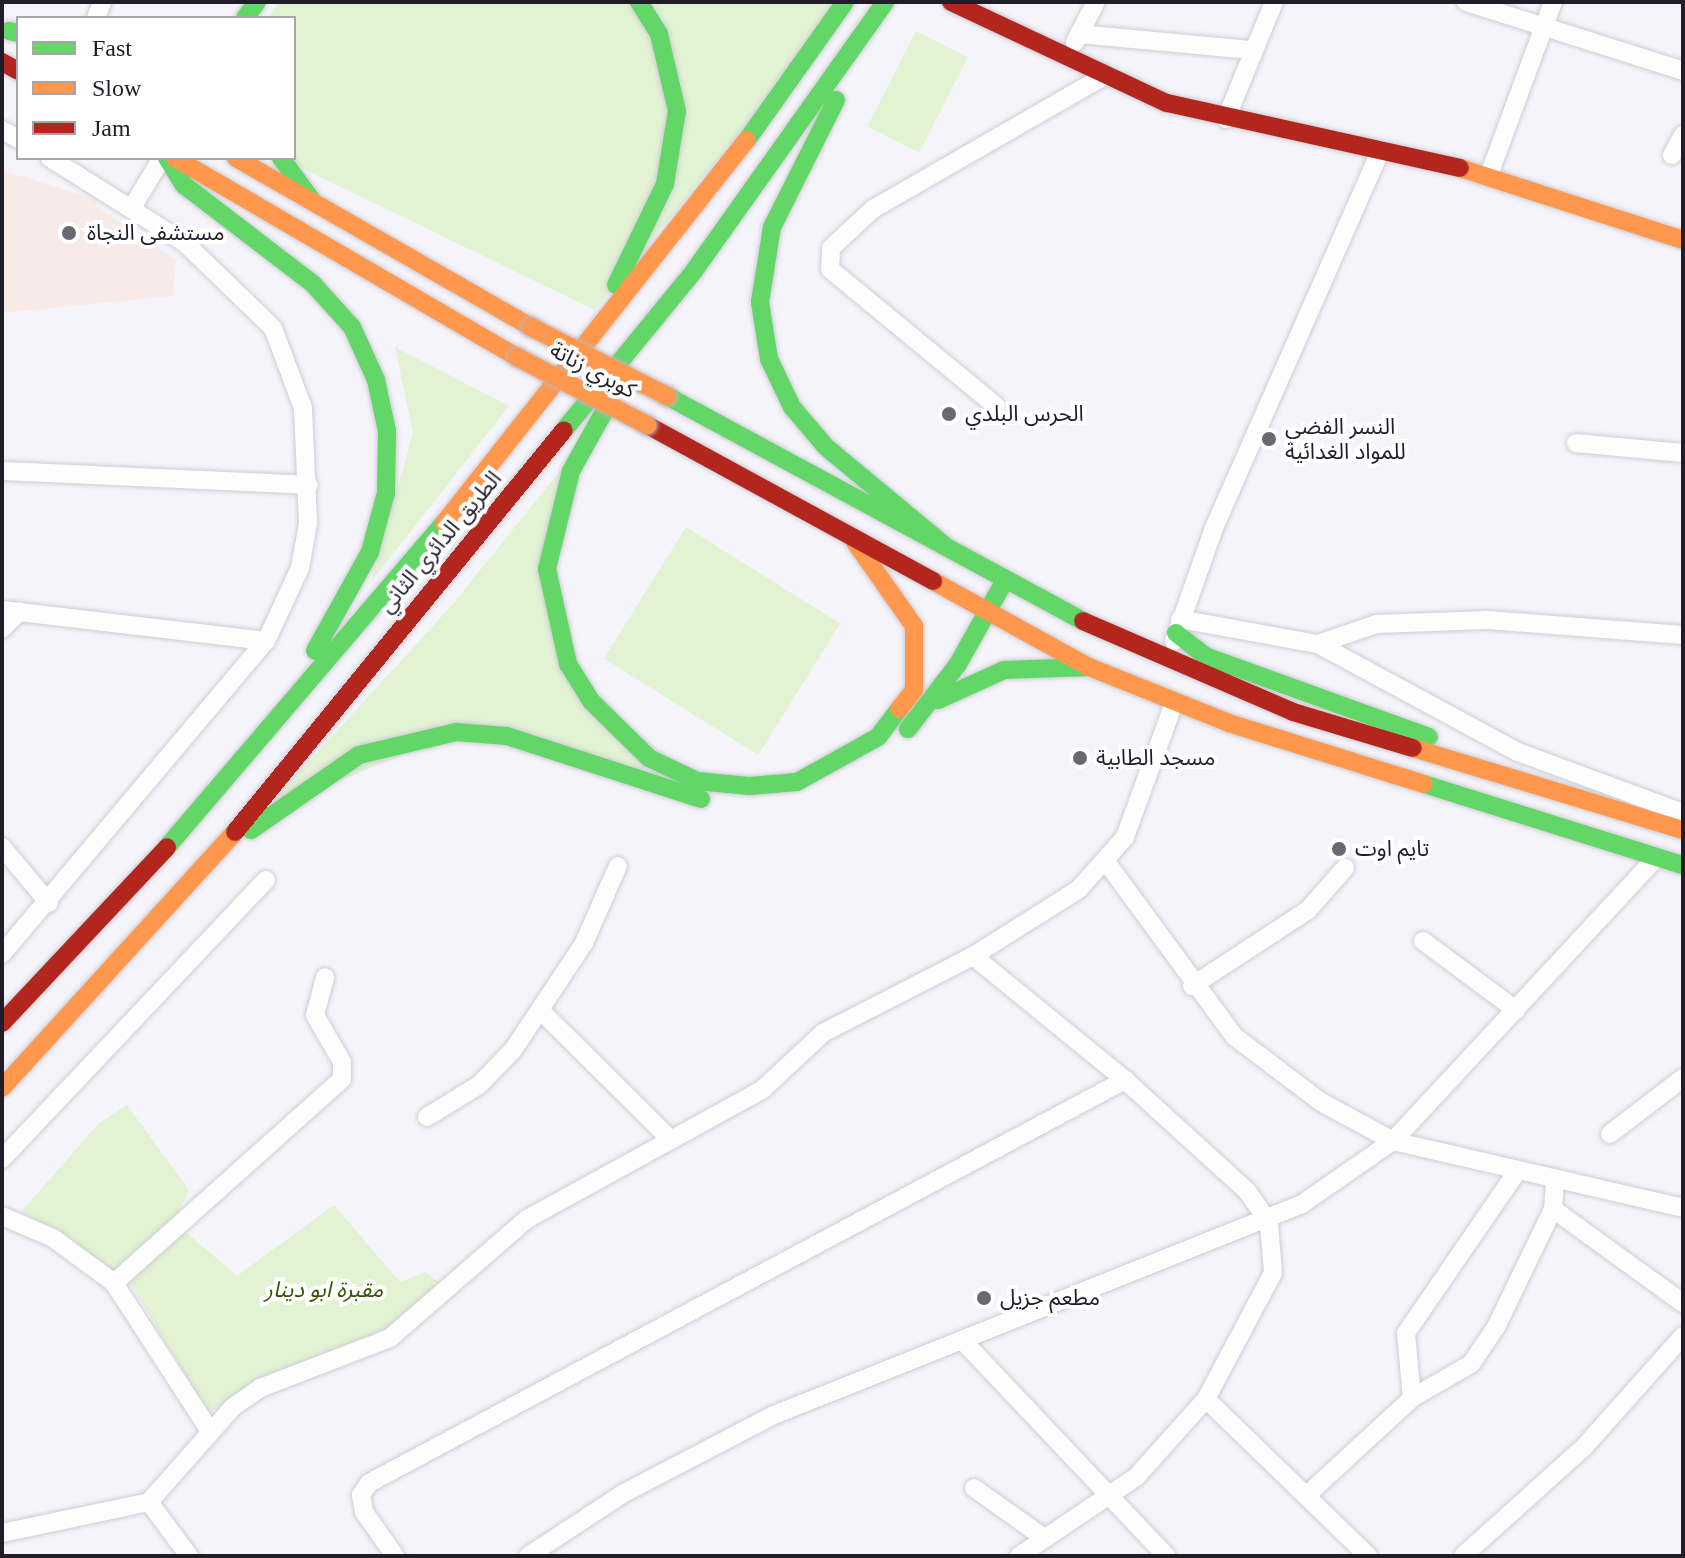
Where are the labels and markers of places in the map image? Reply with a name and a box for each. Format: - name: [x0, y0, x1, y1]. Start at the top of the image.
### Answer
- place label: مستشفى النجاة: [87, 220, 225, 246]
- marker: مستشفى النجاة: [58, 222, 80, 244]
- place label: الحرس البلدي: [965, 401, 1084, 427]
- marker: الحرس البلدي: [940, 405, 958, 423]
- place label: النسر الفضي للمواد الغدائية: [1285, 413, 1406, 464]
- marker: النسر الفضي للمواد الغدائية: [1260, 430, 1278, 448]
- place label: مسجد الطابية: [1096, 745, 1215, 771]
- marker: مسجد الطابية: [1071, 749, 1089, 767]
- place label: تايم اوت: [1355, 836, 1429, 862]
- marker: تايم اوت: [1330, 840, 1348, 858]
- place label: مطعم جزيل: [1000, 1285, 1100, 1311]
- marker: مطعم جزيل: [975, 1289, 993, 1307]

